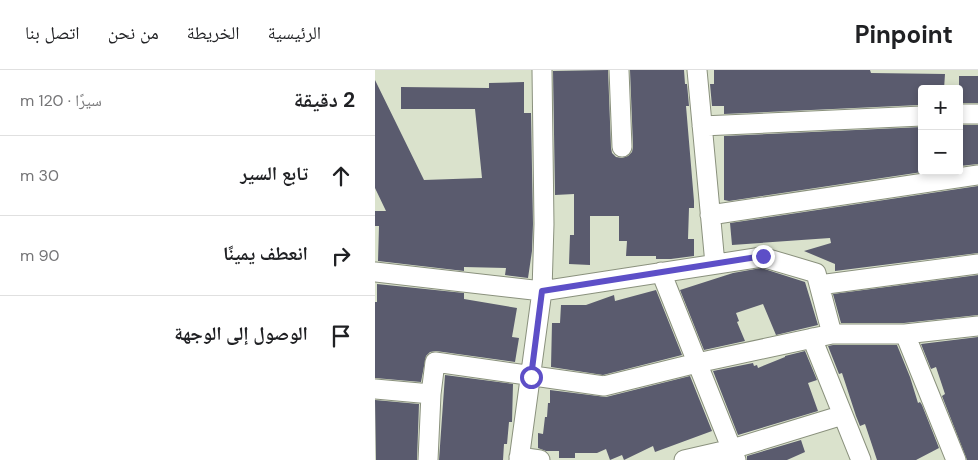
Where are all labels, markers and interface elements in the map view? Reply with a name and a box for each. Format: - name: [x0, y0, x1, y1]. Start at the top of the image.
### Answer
- text: Pinpoint: [855, 19, 953, 50]
- text: اتصل بنا: [25, 21, 80, 45]
- text: من نحن: [108, 21, 159, 45]
- text: الخريطة: [187, 21, 240, 45]
- text: الرئيسية: [268, 21, 321, 45]
- map controls: [918, 85, 963, 175]
- button: +: [918, 85, 963, 130]
- text: 2 دقيقة: [294, 86, 355, 114]
- text: سيرًا · 120 m: [20, 90, 102, 111]
- button: −: [918, 130, 963, 175]
- text: تابع السير: [240, 161, 308, 186]
- icon: ahead: [327, 162, 355, 190]
- text: 30 m: [20, 165, 59, 186]
- text: انعطف يمينًا: [223, 241, 308, 266]
- icon: right: [327, 242, 355, 270]
- text: 90 m: [20, 245, 60, 266]
- route end: [752, 245, 775, 268]
- text: الوصول إلى الوجهة: [174, 321, 308, 346]
- icon: arrive: [327, 322, 355, 350]
- route start: [520, 366, 543, 389]

